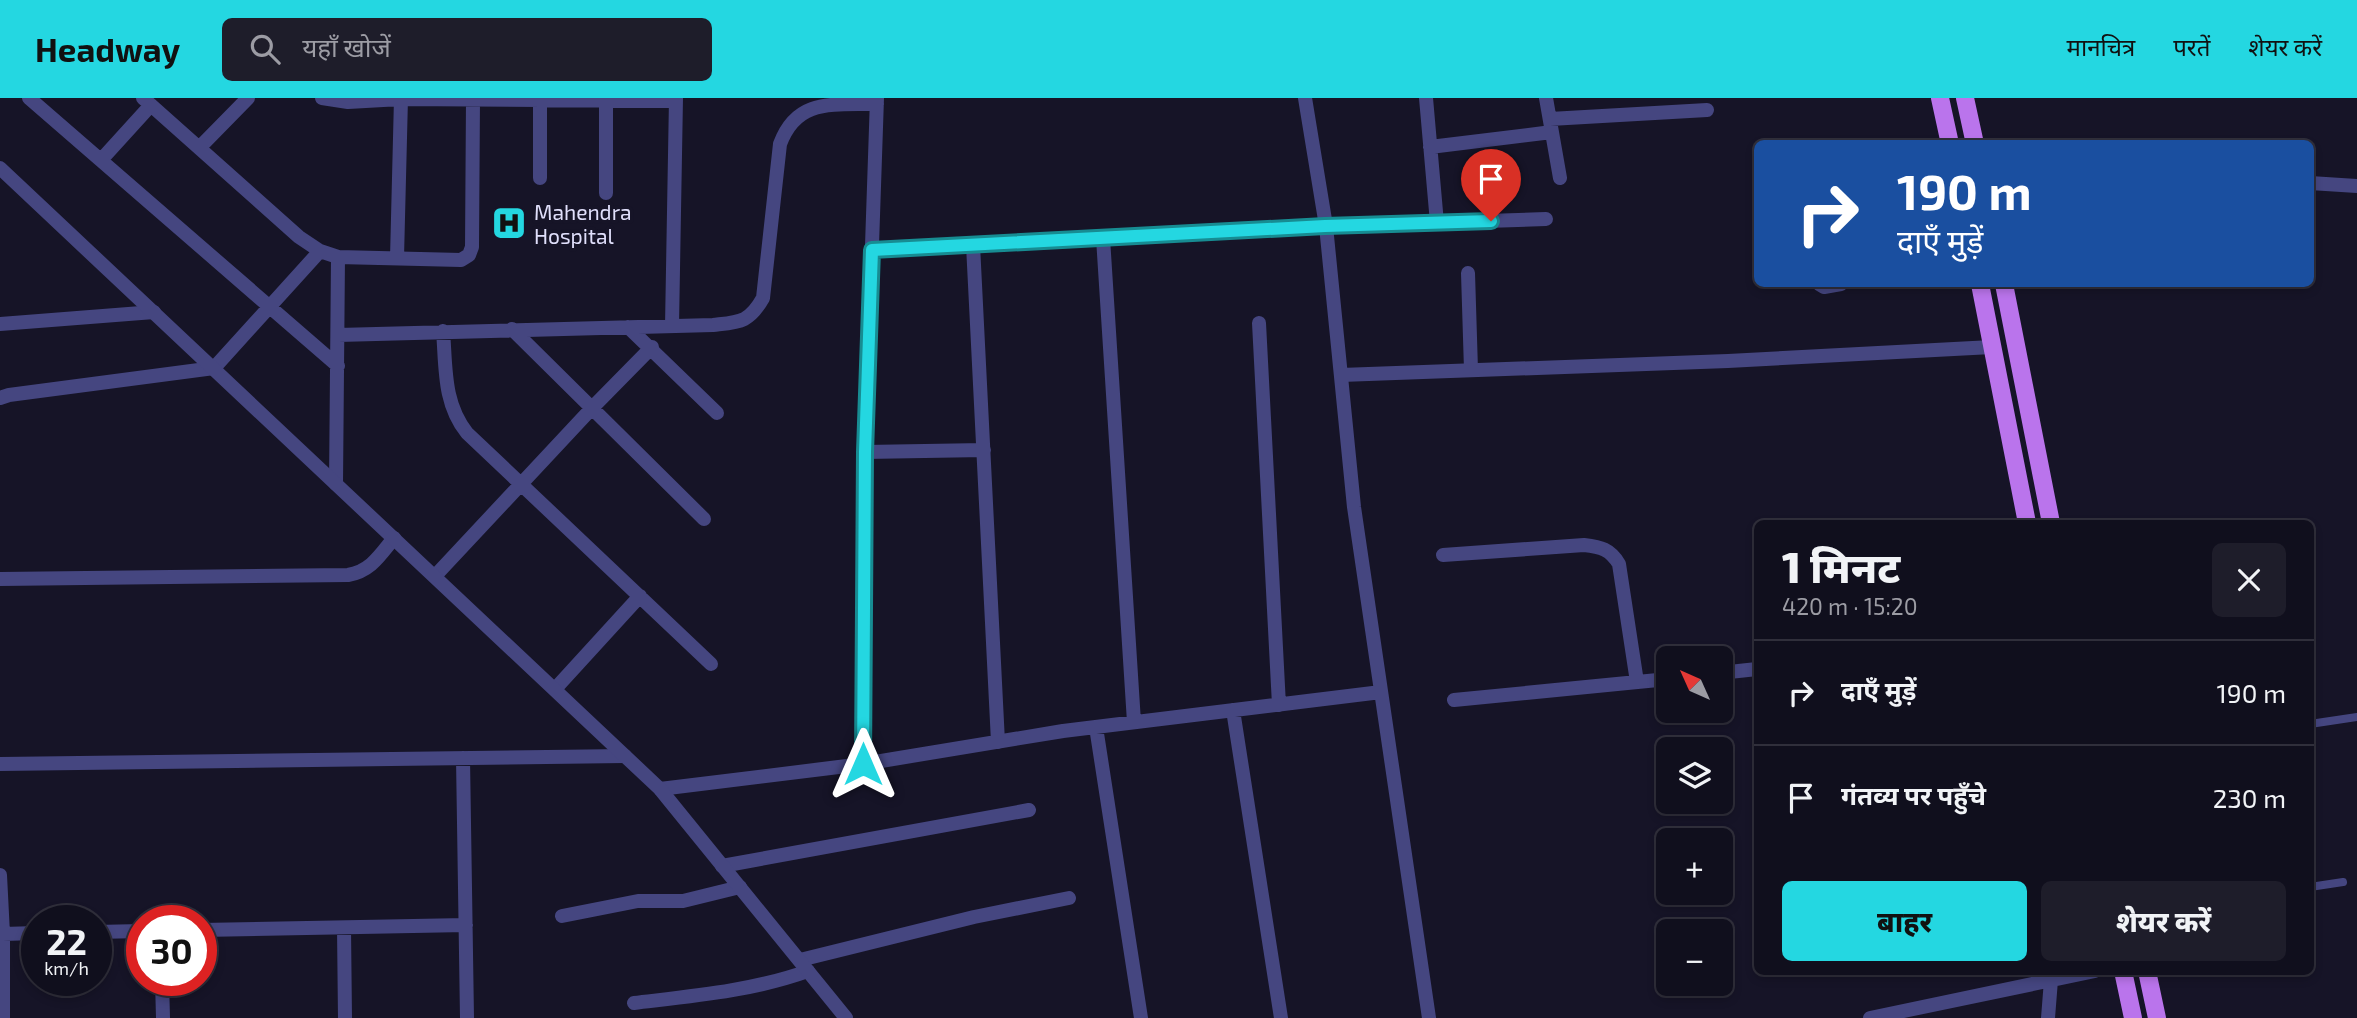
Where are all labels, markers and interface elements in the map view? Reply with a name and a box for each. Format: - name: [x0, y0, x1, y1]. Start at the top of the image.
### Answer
- search box: [222, 18, 712, 81]
- text: Headway: [35, 29, 180, 69]
- icon: search: [246, 30, 284, 68]
- text: यहाँ खोजें: [302, 31, 391, 62]
- text: मानचित्र: [2067, 32, 2135, 61]
- text: परतें: [2173, 32, 2210, 61]
- text: शेयर करें: [2248, 32, 2322, 61]
- pin: [1461, 149, 1521, 221]
- icon: arrive: [1472, 160, 1510, 198]
- text: 190 m: [1897, 161, 2032, 220]
- icon: right: [1782, 168, 1873, 259]
- place label: Mahendra Hospital: [534, 199, 632, 248]
- hospital icon: Mahendra Hospital: [490, 204, 528, 242]
- text: दाएँ मुड़ें: [1897, 221, 1983, 259]
- text: 1 मिनट: [1782, 541, 1900, 591]
- button: close: [2212, 543, 2286, 617]
- text: 420 m · 15:20: [1782, 592, 1918, 620]
- north arrow: [1656, 646, 1732, 723]
- map controls: [1656, 646, 1733, 996]
- icon: right: [1782, 674, 1820, 712]
- text: दाएँ मुड़ें: [1841, 674, 1916, 705]
- text: 190 m: [2217, 677, 2286, 708]
- position arrow: [826, 727, 900, 801]
- button: layers: [1656, 737, 1733, 814]
- icon: arrive: [1782, 779, 1820, 817]
- text: गंतव्य पर पहुँचे: [1841, 779, 1986, 810]
- text: 230 m: [2213, 782, 2286, 813]
- button: +: [1656, 828, 1733, 905]
- button: बाहर: [1782, 881, 2027, 961]
- button: शेयर करें: [2041, 881, 2286, 961]
- speed limit sign: 30: [126, 905, 217, 996]
- button: −: [1656, 919, 1733, 996]
- text: 22: [46, 920, 87, 962]
- text: km/h: [44, 957, 89, 979]

